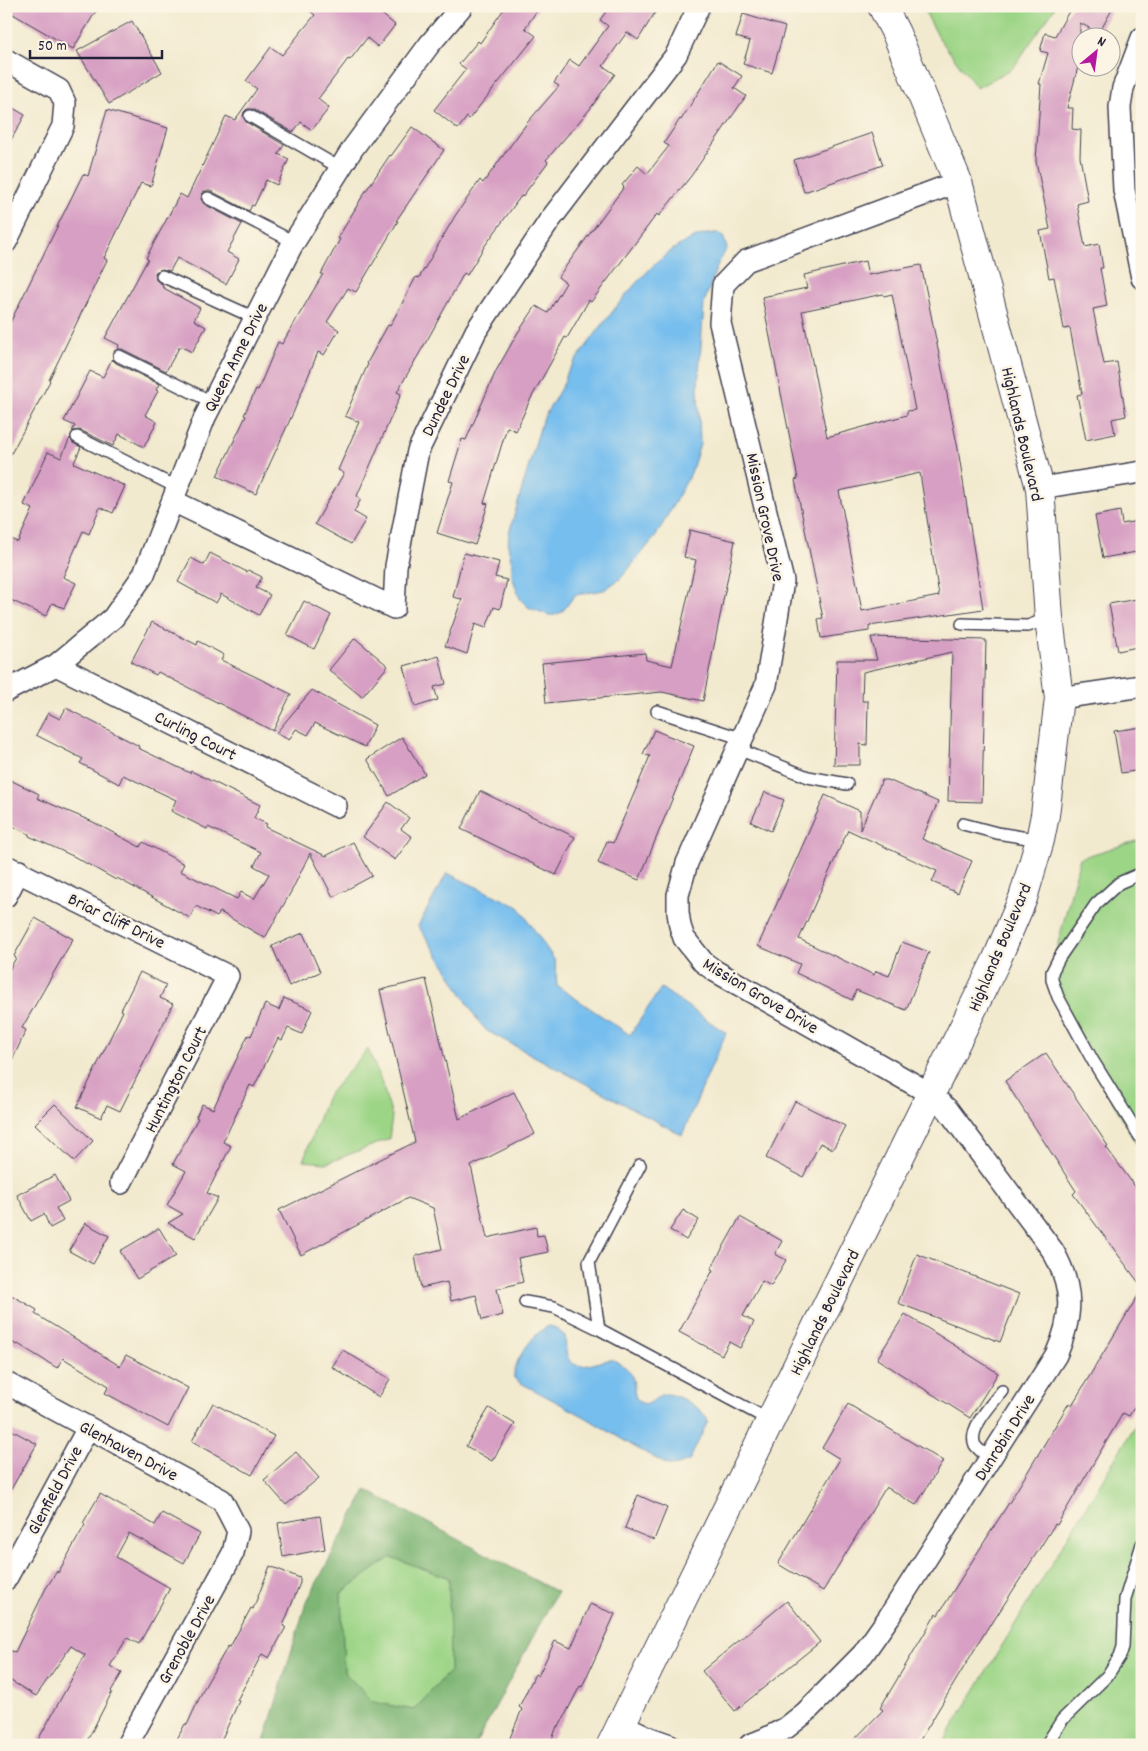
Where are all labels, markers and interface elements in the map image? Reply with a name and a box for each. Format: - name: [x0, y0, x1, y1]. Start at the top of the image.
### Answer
- scale bar: [30, 28, 162, 60]
- north arrow: [1070, 28, 1120, 78]
- text: N: [1093, 32, 1109, 53]
- text: 50 m: [38, 36, 67, 58]
- street label: Queen Anne Drive: [199, 299, 276, 417]
- street label: Dundee Drive: [417, 351, 478, 441]
- street label: Highlands Boulevard: [993, 365, 1048, 504]
- street label: Mission Grove Drive: [738, 451, 789, 584]
- street label: Curling Court: [149, 706, 241, 769]
- street label: Highlands Boulevard: [963, 880, 1040, 1016]
- street label: Briar Cliff Drive: [63, 888, 169, 957]
- street label: Mission Grove Drive: [697, 953, 822, 1042]
- street label: Huntington Court: [140, 1022, 215, 1138]
- street label: Highlands Boulevard: [785, 1246, 868, 1380]
- street label: Dunrobin Drive: [969, 1390, 1043, 1487]
- street label: Glenhaven Drive: [74, 1416, 182, 1489]
- street label: Glenfield Drive: [22, 1442, 90, 1540]
- street label: Grenoble Drive: [153, 1591, 223, 1689]

